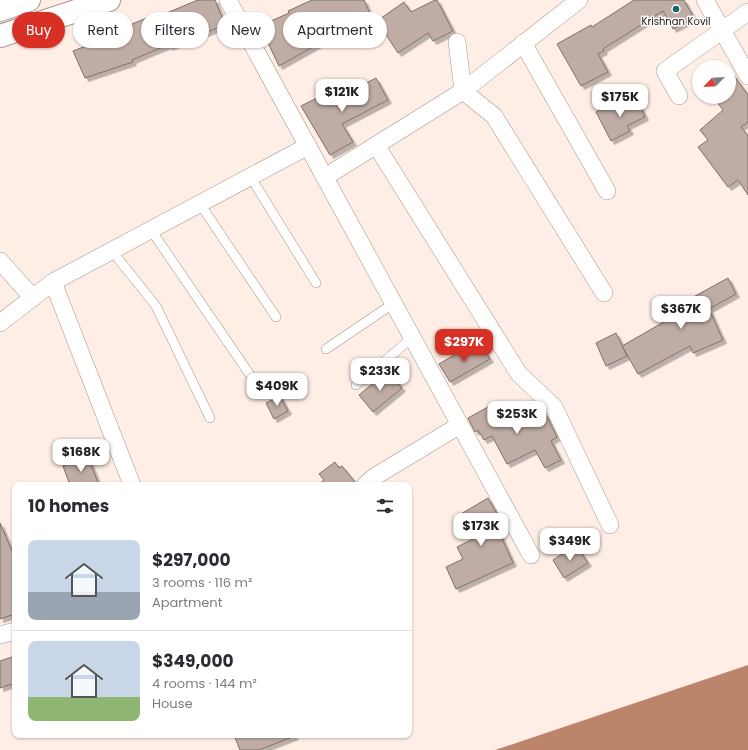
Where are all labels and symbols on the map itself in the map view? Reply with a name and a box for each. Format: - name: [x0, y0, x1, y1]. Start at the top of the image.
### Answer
- marker: Krishnan Kovil: [671, 4, 681, 14]
- place label: Krishnan Kovil: [642, 14, 710, 29]
- north arrow: [692, 60, 736, 104]
- pin: $121K: [314, 79, 370, 113]
- pin: $175K: [592, 84, 648, 118]
- pin: $367K: [653, 296, 709, 330]
- pin: $297K: [436, 329, 492, 363]
- pin: $233K: [352, 358, 408, 392]
- pin: $409K: [249, 373, 305, 407]
- pin: $253K: [489, 401, 545, 435]
- pin: $168K: [53, 439, 109, 473]
- pin: $173K: [453, 513, 509, 547]
- pin: $349K: [542, 528, 598, 562]

